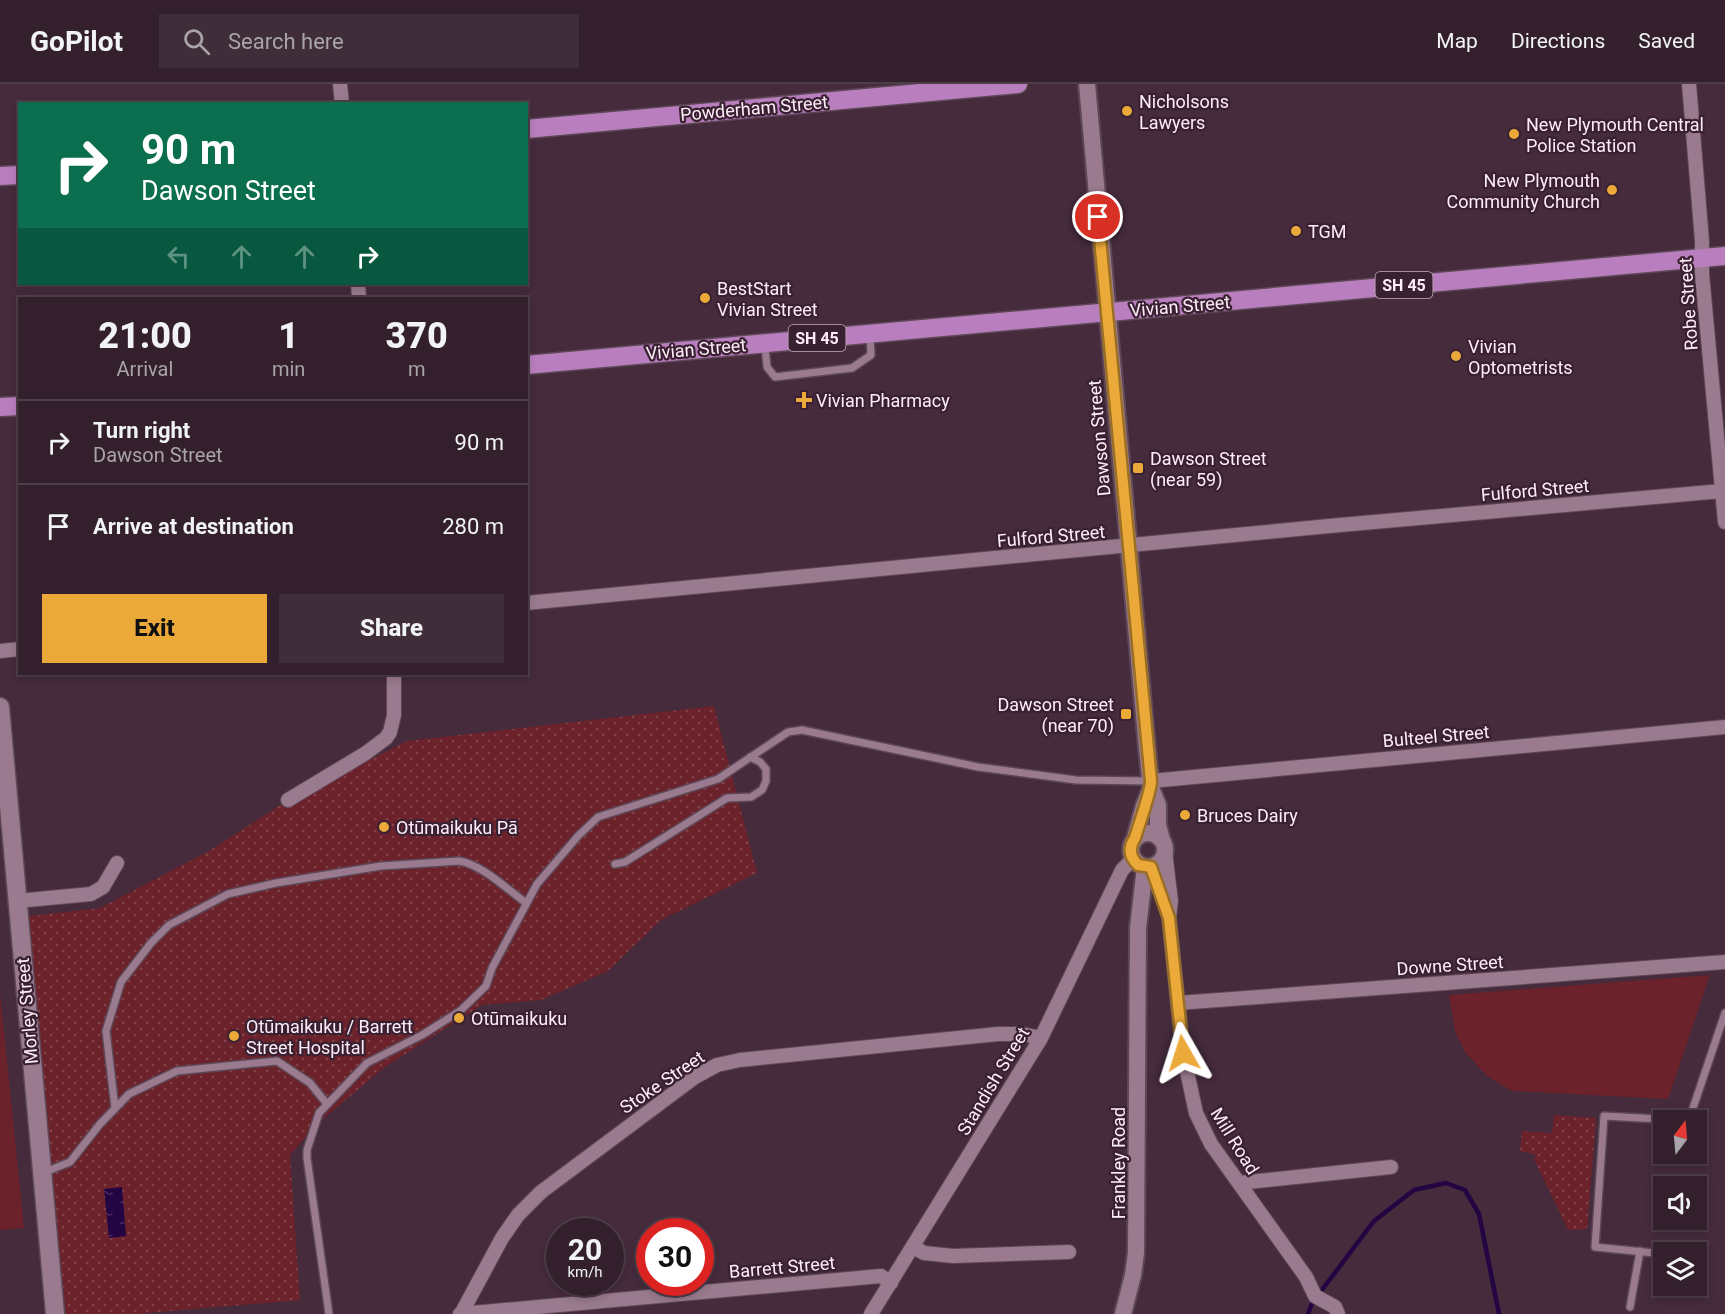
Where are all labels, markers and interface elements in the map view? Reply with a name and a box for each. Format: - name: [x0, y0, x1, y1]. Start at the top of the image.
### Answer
- search box: [159, 14, 579, 68]
- text: GoPilot: [30, 25, 123, 58]
- icon: search: [180, 25, 213, 58]
- text: Search here: [228, 29, 344, 54]
- text: Map: [1436, 29, 1478, 53]
- text: Directions: [1511, 29, 1605, 53]
- text: Saved: [1638, 29, 1695, 53]
- street label: Powderham Street: [679, 91, 829, 125]
- place label: Nicholsons Lawyers: [1139, 91, 1229, 133]
- marker: Nicholsons Lawyers: [1120, 104, 1134, 118]
- place label: New Plymouth Central Police Station: [1526, 114, 1704, 156]
- text: 90 m: [141, 125, 236, 174]
- icon: right: [42, 126, 120, 204]
- marker: New Plymouth Central Police Station: [1507, 127, 1521, 141]
- place label: New Plymouth Community Church: [1447, 170, 1600, 212]
- text: Dawson Street: [141, 175, 316, 207]
- marker: New Plymouth Community Church: [1605, 183, 1619, 197]
- pin: [1072, 191, 1123, 242]
- icon: arrive: [1081, 200, 1114, 233]
- place label: TGM: [1308, 221, 1346, 242]
- marker: TGM: [1289, 224, 1303, 238]
- icon: left: [162, 240, 195, 273]
- icon: ahead: [225, 240, 258, 273]
- icon: ahead: [288, 240, 321, 273]
- icon: right: [351, 240, 384, 273]
- street label: Robe Street: [1674, 257, 1702, 351]
- road number: SH 45: [1376, 272, 1432, 298]
- place label: BestStart Vivian Street: [717, 278, 818, 320]
- marker: BestStart Vivian Street: [698, 291, 712, 305]
- street label: Vivian Street: [1129, 291, 1231, 321]
- text: 21:00: [98, 315, 192, 357]
- text: 1: [278, 315, 299, 357]
- text: 370: [386, 315, 448, 357]
- road number: SH 45: [788, 325, 846, 351]
- street label: Vivian Street: [645, 334, 747, 364]
- place label: Vivian Optometrists: [1468, 336, 1573, 378]
- marker: Vivian Optometrists: [1449, 349, 1463, 363]
- text: Arrival: [117, 357, 173, 381]
- text: min: [272, 357, 305, 381]
- text: m: [408, 357, 425, 381]
- street label: Dawson Street: [1083, 379, 1115, 497]
- place label: Vivian Pharmacy: [816, 390, 950, 411]
- marker: Vivian Pharmacy: [797, 393, 811, 407]
- text: Turn right: [93, 418, 190, 443]
- icon: right: [42, 426, 75, 459]
- text: 90 m: [455, 430, 504, 455]
- text: Dawson Street: [93, 443, 223, 467]
- place label: Dawson Street (near 59): [1150, 448, 1267, 491]
- marker: Dawson Street (near 59): [1131, 461, 1145, 475]
- street label: Fulford Street: [1480, 475, 1590, 505]
- icon: arrive: [42, 510, 75, 543]
- text: Arrive at destination: [93, 514, 294, 539]
- text: 280 m: [442, 514, 504, 539]
- street label: Fulford Street: [996, 521, 1106, 551]
- button: Exit: [42, 594, 267, 663]
- button: Share: [279, 594, 504, 663]
- place label: Dawson Street (near 70): [997, 694, 1114, 737]
- marker: Dawson Street (near 70): [1119, 707, 1133, 721]
- street label: Bulteel Street: [1382, 721, 1490, 751]
- place label: Bruces Dairy: [1197, 805, 1298, 826]
- marker: Bruces Dairy: [1178, 808, 1192, 822]
- place label: Otūmaikuku Pā: [396, 817, 518, 838]
- marker: Otūmaikuku Pā: [377, 820, 391, 834]
- street label: Downe Street: [1396, 951, 1504, 979]
- street label: Morley Street: [12, 957, 42, 1065]
- place label: Otūmaikuku: [471, 1008, 567, 1029]
- marker: Otūmaikuku: [452, 1011, 466, 1025]
- place label: Otūmaikuku / Barrett Street Hospital: [246, 1016, 413, 1058]
- position arrow: [1151, 1021, 1215, 1085]
- street label: Standish Street: [953, 1023, 1033, 1139]
- marker: Otūmaikuku / Barrett Street Hospital: [227, 1029, 241, 1043]
- street label: Stoke Street: [616, 1046, 708, 1118]
- street label: Mill Road: [1206, 1104, 1264, 1178]
- street label: Frankley Road: [1108, 1107, 1129, 1219]
- north arrow: [1653, 1110, 1707, 1164]
- map controls: [1653, 1110, 1707, 1296]
- button: sound: [1653, 1176, 1707, 1230]
- speed limit sign: 30: [636, 1218, 714, 1296]
- text: 20: [568, 1232, 602, 1267]
- button: layers: [1653, 1242, 1707, 1296]
- street label: Barrett Street: [728, 1252, 836, 1282]
- text: km/h: [567, 1263, 603, 1281]

